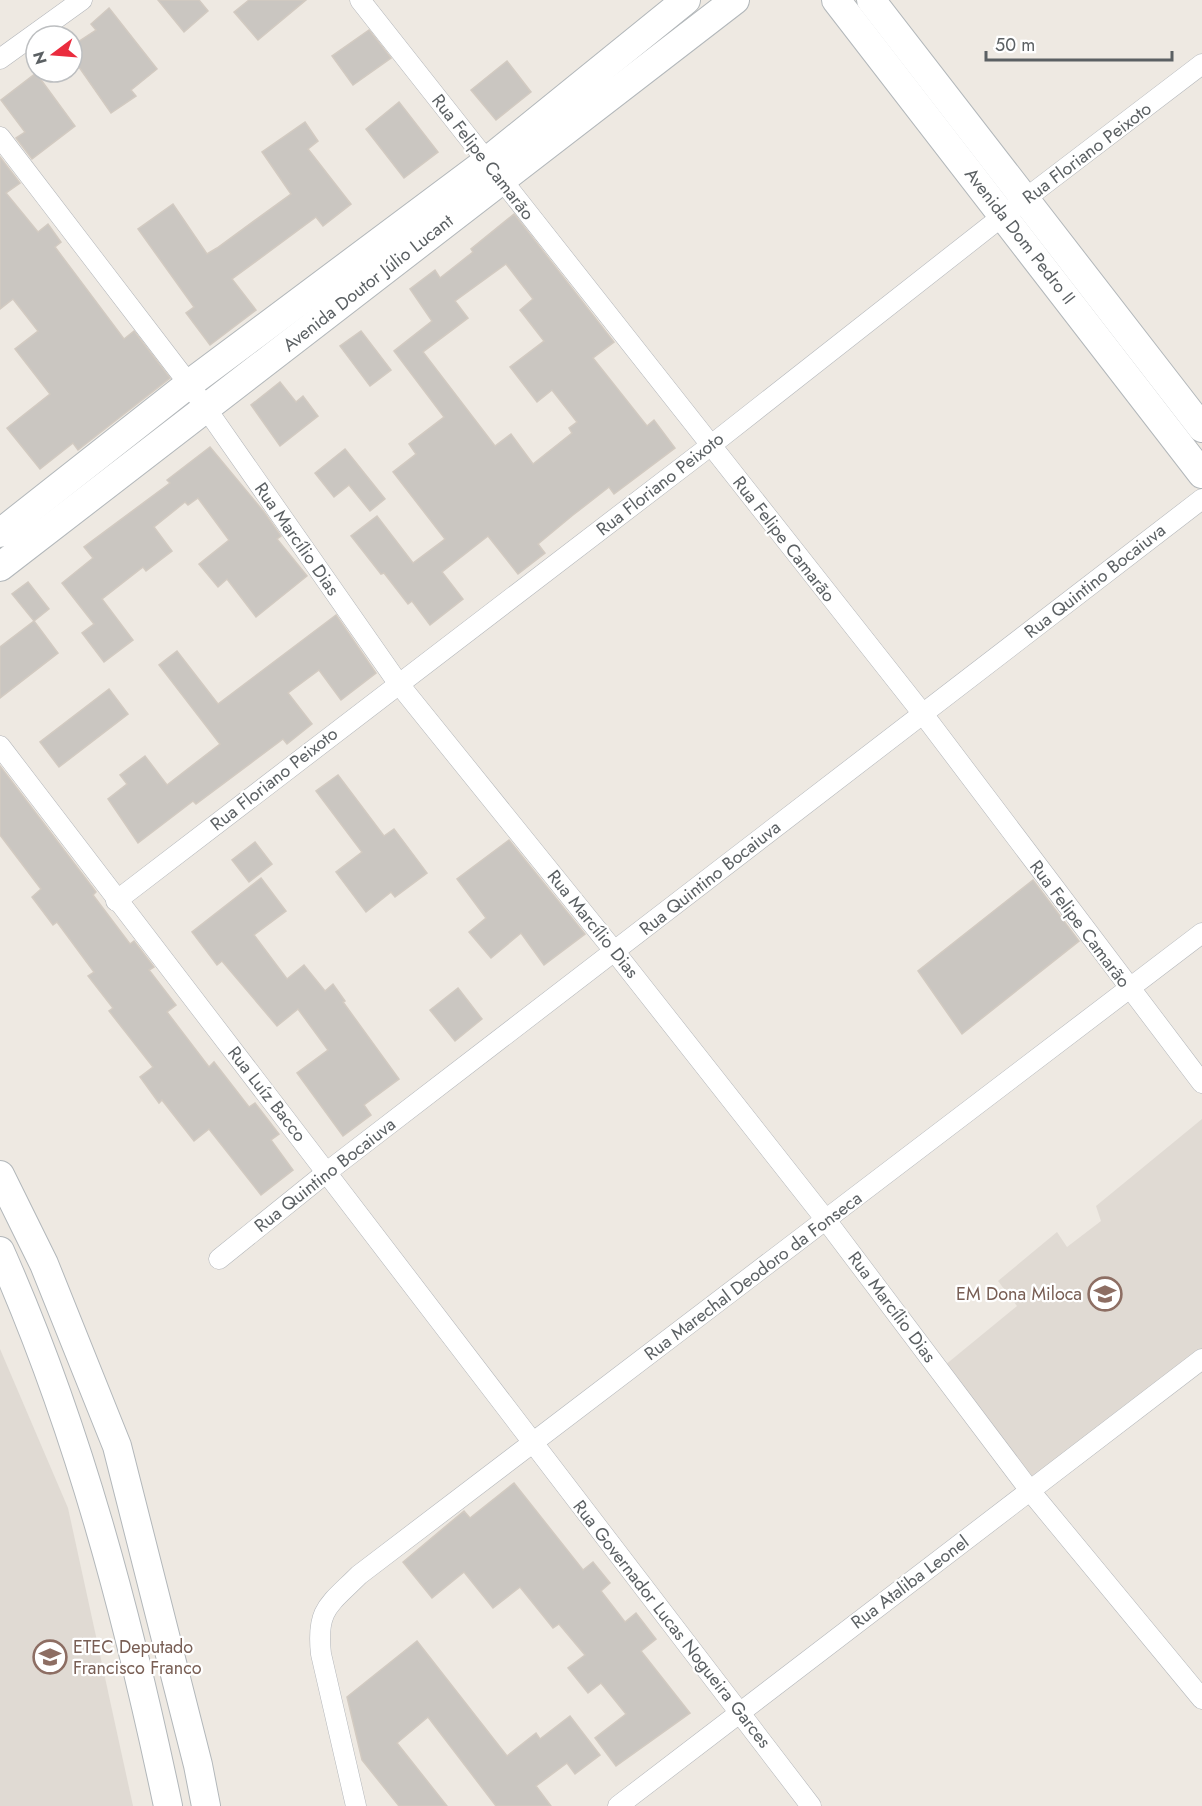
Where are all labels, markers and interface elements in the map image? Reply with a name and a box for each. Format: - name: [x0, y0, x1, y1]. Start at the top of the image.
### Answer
- north arrow: [24, 24, 84, 84]
- scale bar: [986, 24, 1172, 62]
- text: 50 m: [995, 32, 1035, 58]
- text: N: [27, 49, 53, 67]
- street label: Rua Felipe Camarão: [426, 89, 541, 226]
- street label: Rua Floriano Peixoto: [1017, 96, 1157, 210]
- street label: Avenida Dom Pedro II: [958, 162, 1082, 310]
- street label: Avenida Doutor Júlio Lucant: [277, 208, 459, 358]
- street label: Rua Floriano Peixoto: [591, 426, 729, 542]
- street label: Rua Felipe Camarão: [727, 471, 842, 608]
- street label: Rua Marcílio Dias: [248, 477, 346, 601]
- street label: Rua Quintino Bocaiuva: [1019, 518, 1171, 644]
- street label: Rua Floriano Peixoto: [205, 721, 343, 837]
- street label: Rua Quintino Bocaiuva: [634, 815, 786, 941]
- street label: Rua Felipe Camarão: [1023, 855, 1137, 993]
- street label: Rua Marcílio Dias: [541, 864, 645, 984]
- street label: Rua Luíz Bacco: [221, 1041, 313, 1147]
- street label: Rua Quintino Bocaiuva: [249, 1112, 401, 1238]
- street label: Rua Marechal Deodoro da Fonseca: [639, 1185, 867, 1367]
- street label: Rua Marcílio Dias: [842, 1246, 942, 1368]
- school or university icon: EM Dona Miloca: [1087, 1276, 1123, 1312]
- place label: EM Dona Miloca: [956, 1281, 1082, 1307]
- street label: Rua Governador Lucas Nogueira Garces: [567, 1494, 777, 1754]
- street label: Rua Ataliba Leonel: [846, 1529, 974, 1635]
- place label: ETEC Deputado Francisco Franco: [73, 1634, 202, 1681]
- school or university icon: ETEC Deputado Francisco Franco: [32, 1639, 68, 1675]

